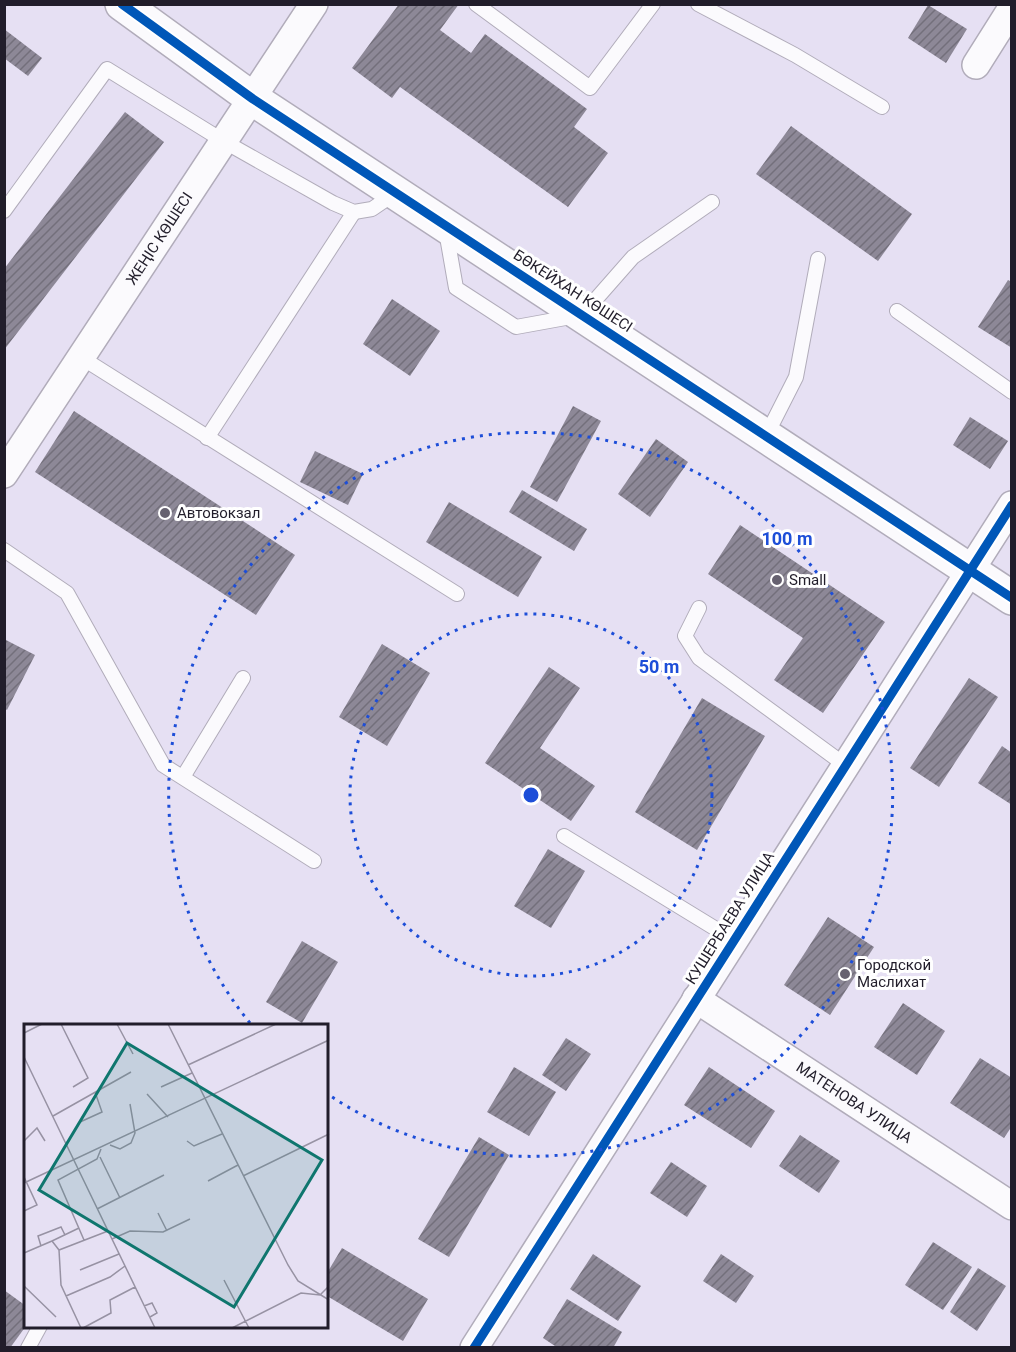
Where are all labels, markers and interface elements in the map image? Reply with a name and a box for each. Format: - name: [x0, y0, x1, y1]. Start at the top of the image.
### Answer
- street label: ЖЕҢІС КӨШЕСІ: [122, 189, 196, 288]
- street label: БӨКЕЙХАН КӨШЕСІ: [510, 246, 636, 336]
- place label: Автовокзал: [177, 504, 260, 522]
- marker: Автовокзал: [158, 506, 172, 520]
- text: 100 m: [761, 528, 813, 549]
- place label: Small: [789, 571, 827, 589]
- marker: Small: [770, 573, 784, 587]
- text: 50 m: [639, 656, 679, 677]
- centre of rings: [521, 785, 541, 805]
- street label: КУШЕРБАЕВА УЛИЦА: [682, 848, 778, 988]
- place label: Городской Маслихат: [857, 956, 931, 991]
- marker: Городской Маслихат: [838, 967, 852, 981]
- inset map: [24, 1024, 328, 1328]
- street label: МАТЕНОВА УЛИЦА: [793, 1058, 916, 1147]

